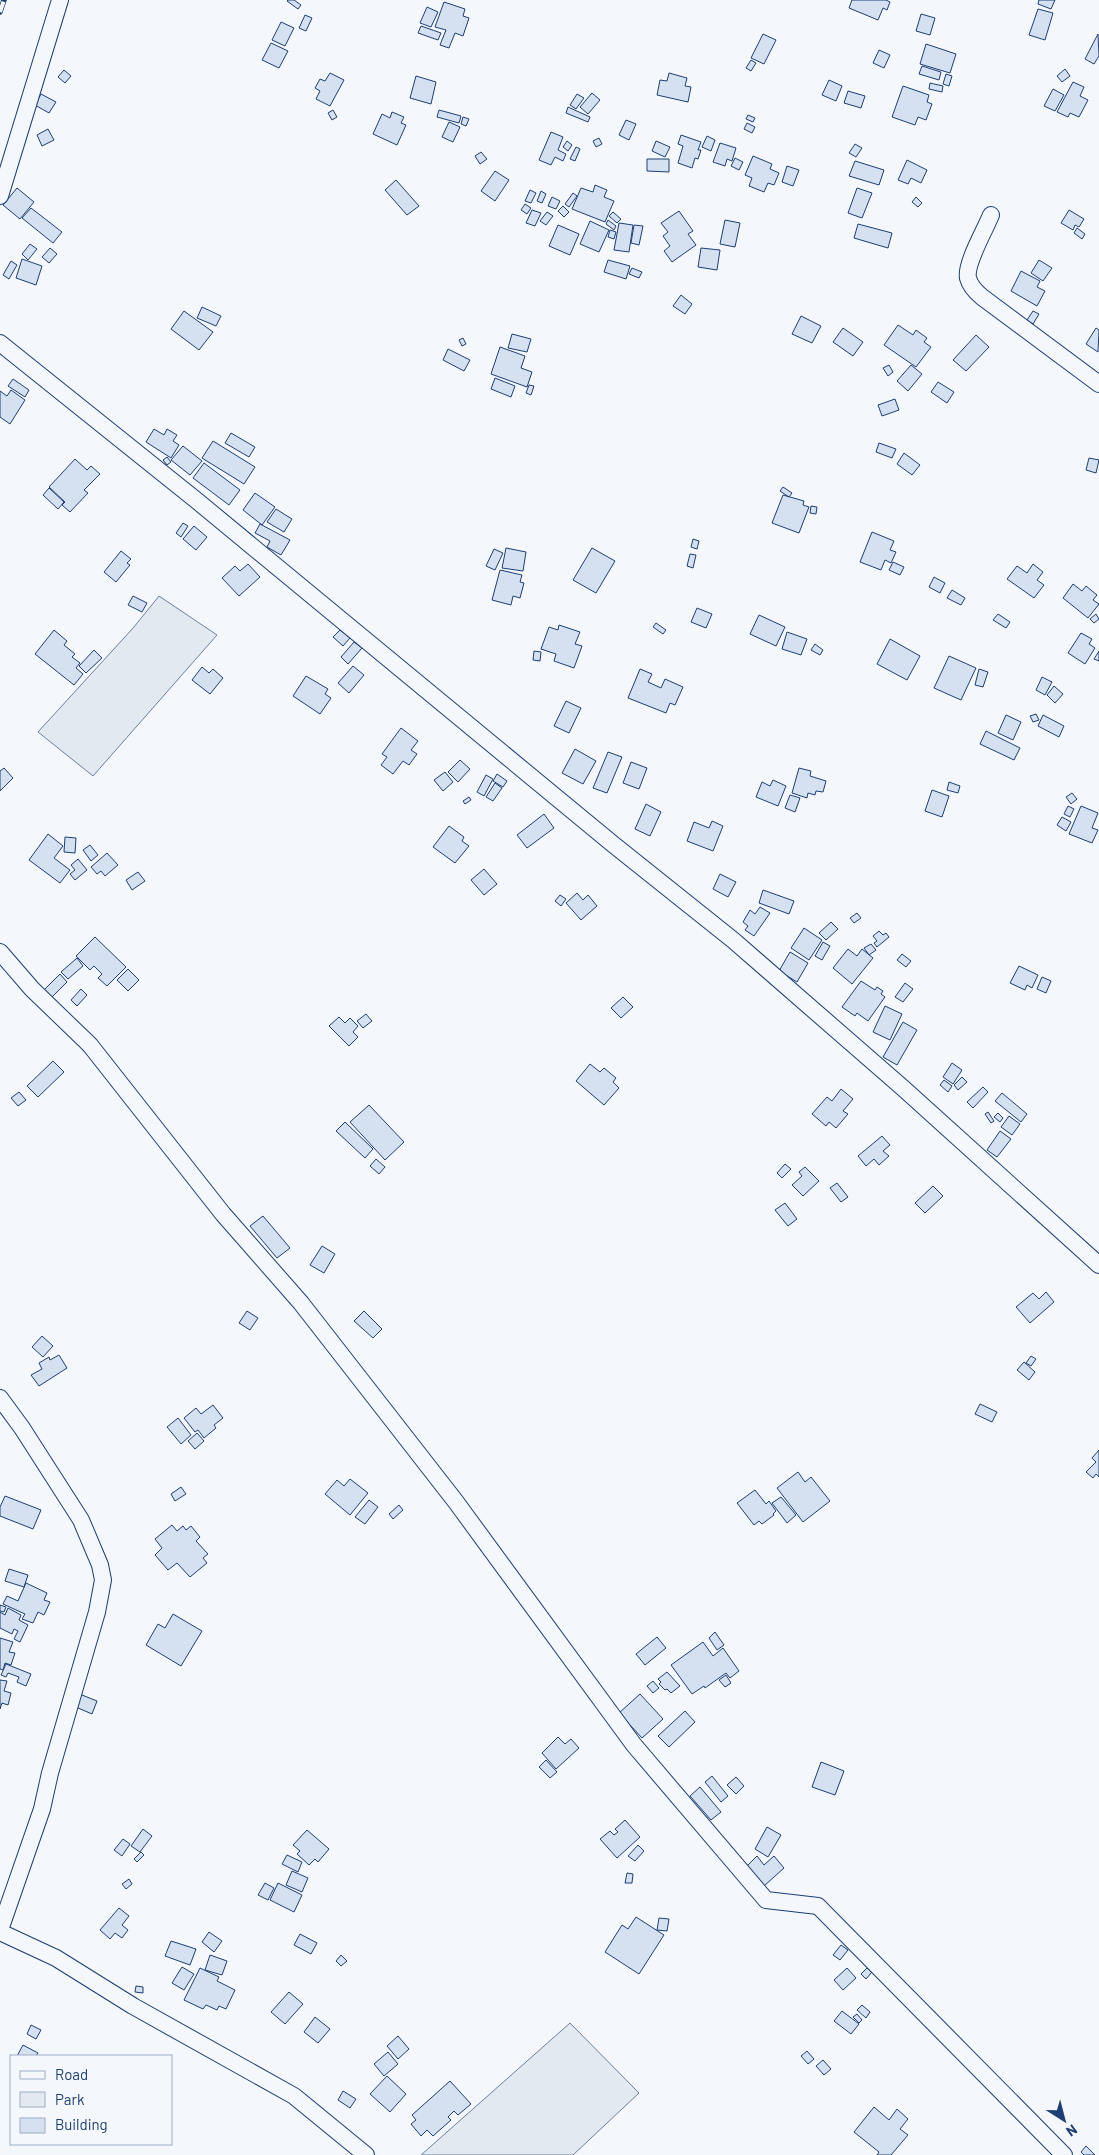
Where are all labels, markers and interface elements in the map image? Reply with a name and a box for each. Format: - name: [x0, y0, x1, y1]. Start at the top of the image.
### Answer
- legend: [10, 2055, 172, 2145]
- text: Road: [55, 2065, 88, 2083]
- text: Park: [55, 2090, 85, 2108]
- north arrow: [1039, 2095, 1089, 2145]
- text: Building: [55, 2115, 108, 2133]
- text: N: [1063, 2121, 1081, 2141]

